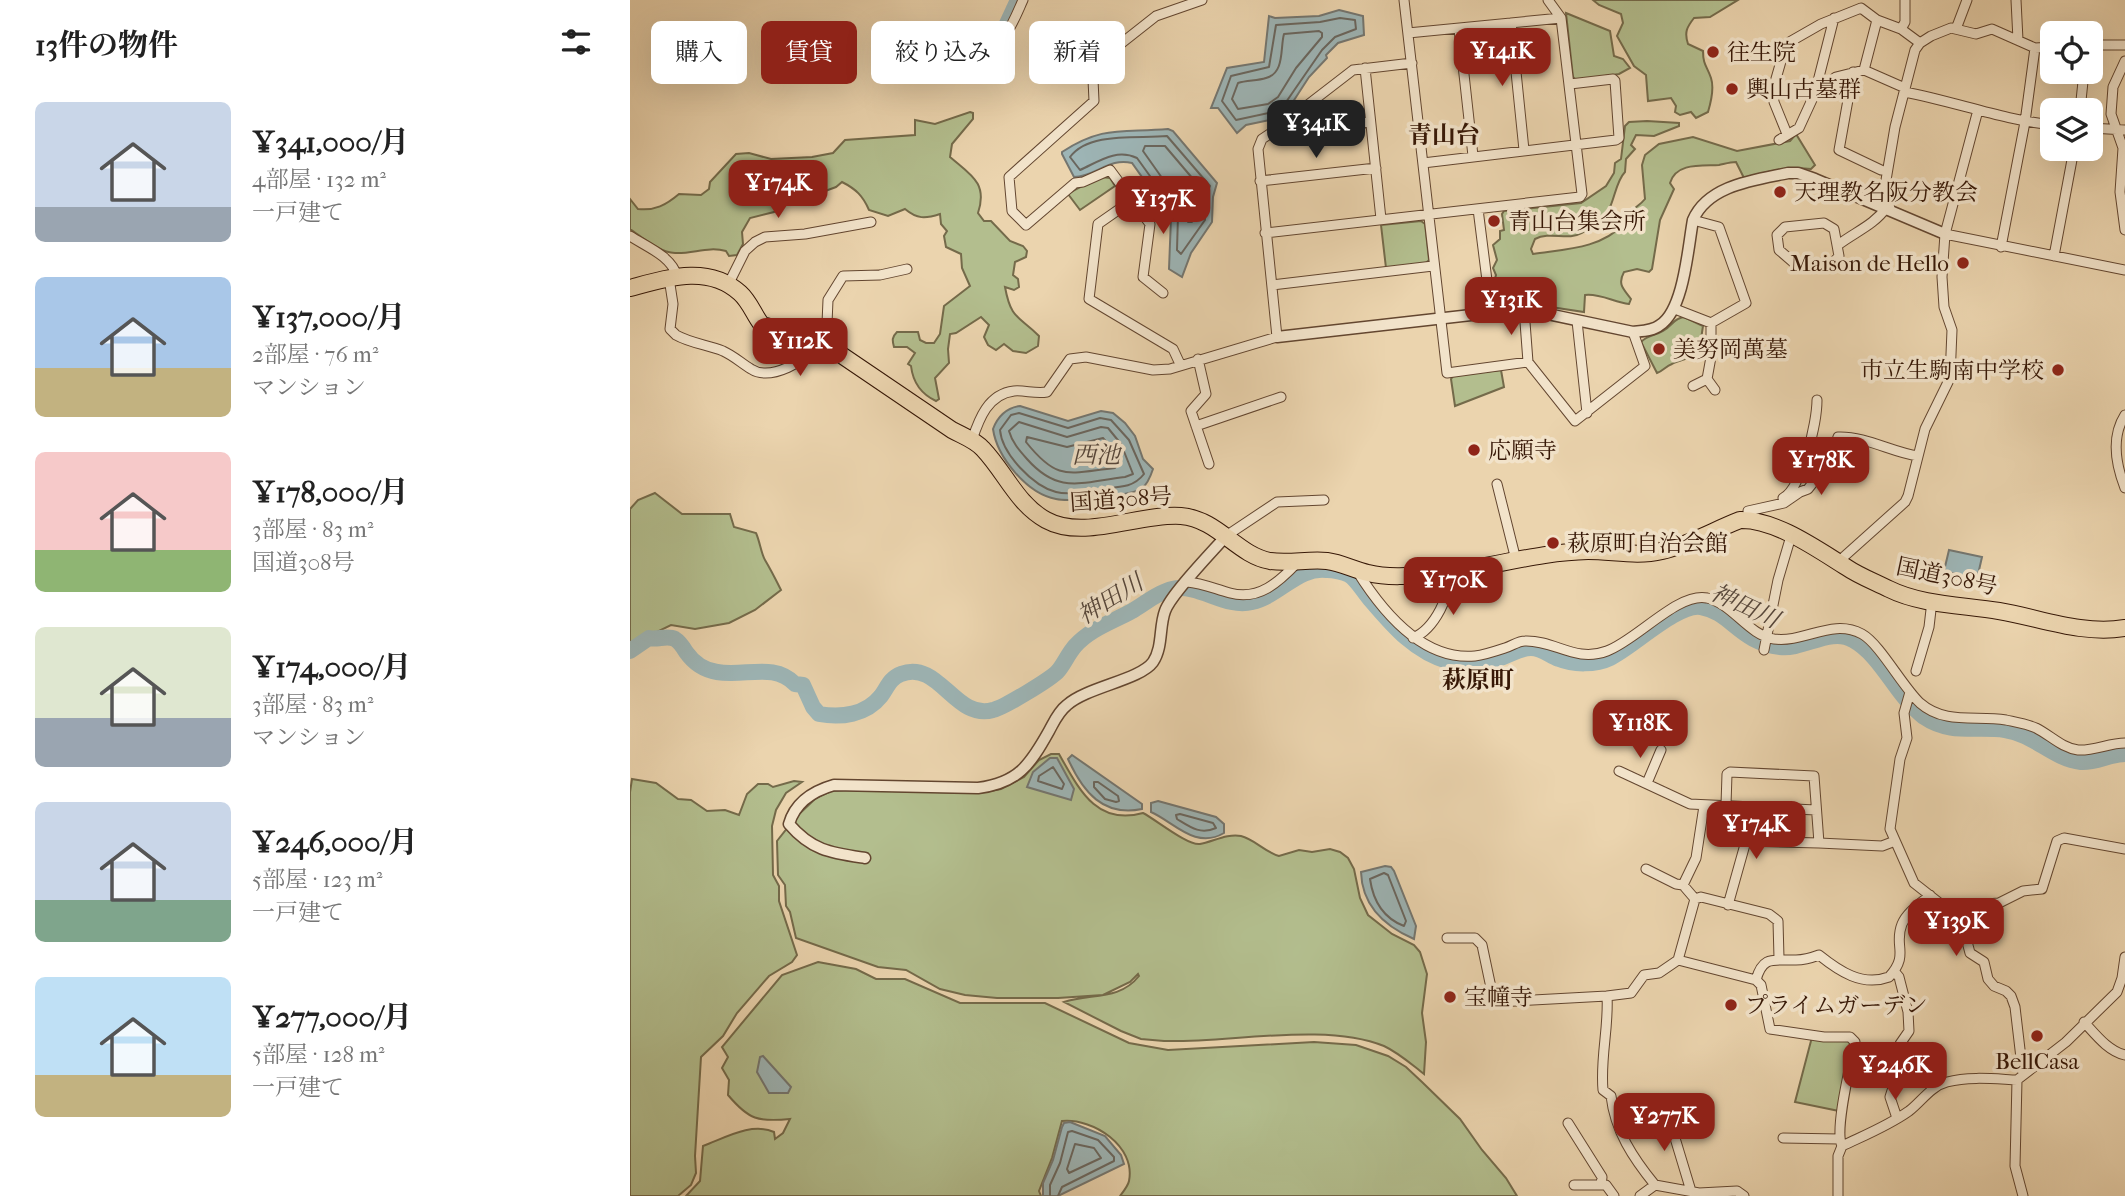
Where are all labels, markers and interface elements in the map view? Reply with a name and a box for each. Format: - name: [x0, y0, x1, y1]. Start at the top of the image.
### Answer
- chip: 購入: [651, 21, 747, 84]
- chip: 賃貸: [761, 21, 857, 84]
- chip: 絞り込み: [871, 21, 1015, 84]
- chip: 新着: [1029, 21, 1125, 84]
- map controls: [2040, 21, 2103, 161]
- button: locate: [2040, 21, 2103, 84]
- icon: filters: [557, 23, 595, 61]
- text: 13件の物件: [35, 28, 178, 63]
- pin: ¥141K: [1453, 28, 1551, 88]
- text: ¥141K: [1470, 37, 1534, 64]
- place label: 往生院: [1727, 39, 1796, 66]
- marker: 往生院: [1705, 44, 1721, 60]
- place label: 輿山古墓群: [1746, 76, 1861, 103]
- marker: 輿山古墓群: [1724, 81, 1740, 97]
- button: layers: [2040, 98, 2103, 161]
- pin: ¥341K: [1267, 100, 1365, 160]
- text: ¥341K: [1283, 109, 1349, 136]
- district label: 青山台: [1408, 121, 1480, 149]
- text: ¥341,000/月: [252, 125, 409, 160]
- icon: home: [91, 130, 175, 214]
- pin: ¥174K: [729, 160, 827, 220]
- text: 4部屋 · 132 m²: [252, 166, 386, 193]
- text: ¥174K: [745, 169, 811, 196]
- pin: ¥137K: [1114, 176, 1212, 236]
- place label: 天理教名阪分教会: [1794, 179, 1978, 206]
- marker: 天理教名阪分教会: [1772, 184, 1788, 200]
- text: ¥137K: [1131, 185, 1195, 212]
- text: 一戸建て: [252, 199, 344, 226]
- place label: 青山台集会所: [1508, 208, 1646, 235]
- marker: 青山台集会所: [1486, 213, 1502, 229]
- place label: Maison de Hello: [1790, 250, 1949, 277]
- marker: Maison de Hello: [1955, 255, 1971, 271]
- pin: ¥131K: [1462, 278, 1560, 337]
- text: ¥131K: [1481, 286, 1541, 313]
- text: ¥137,000/月: [252, 300, 405, 335]
- icon: home: [91, 305, 175, 389]
- pin: ¥112K: [751, 318, 849, 378]
- text: ¥112K: [769, 327, 831, 354]
- place label: 美努岡萬墓: [1673, 336, 1788, 363]
- text: 2部屋 · 76 m²: [252, 341, 378, 368]
- marker: 美努岡萬墓: [1651, 341, 1667, 357]
- place label: 市立生駒南中学校: [1860, 357, 2044, 384]
- marker: 市立生駒南中学校: [2050, 362, 2066, 378]
- text: マンション: [252, 374, 366, 401]
- place label: 応願寺: [1488, 437, 1557, 464]
- pin: ¥178K: [1772, 438, 1870, 497]
- water label: 西池: [1072, 441, 1123, 469]
- marker: 応願寺: [1466, 442, 1482, 458]
- text: ¥178K: [1788, 446, 1854, 473]
- text: ¥178,000/月: [252, 475, 409, 510]
- icon: home: [91, 480, 175, 564]
- street label: 国道308号: [1069, 482, 1173, 517]
- text: 3部屋 · 83 m²: [252, 516, 373, 543]
- place label: 萩原町自治会館: [1567, 530, 1728, 557]
- marker: 萩原町自治会館: [1545, 535, 1561, 551]
- text: 国道308号: [252, 549, 355, 576]
- street label: 国道308号: [1894, 553, 2000, 600]
- pin: ¥170K: [1404, 558, 1502, 617]
- water label: 神田川: [1072, 566, 1150, 630]
- text: ¥170K: [1420, 566, 1486, 593]
- water label: 神田川: [1706, 578, 1786, 635]
- text: ¥174,000/月: [252, 650, 411, 685]
- icon: home: [91, 655, 175, 739]
- district label: 萩原町: [1442, 666, 1514, 694]
- text: 3部屋 · 83 m²: [252, 691, 373, 718]
- pin: ¥118K: [1591, 700, 1689, 760]
- text: ¥118K: [1609, 709, 1671, 736]
- text: マンション: [252, 724, 366, 751]
- pin: ¥174K: [1707, 802, 1805, 861]
- text: ¥174K: [1723, 810, 1789, 837]
- text: ¥246,000/月: [252, 825, 418, 860]
- icon: home: [91, 830, 175, 914]
- text: 5部屋 · 123 m²: [252, 866, 382, 893]
- pin: ¥139K: [1907, 898, 2005, 958]
- text: 一戸建て: [252, 899, 344, 926]
- text: ¥139K: [1924, 907, 1988, 934]
- place label: 宝幢寺: [1464, 984, 1533, 1011]
- marker: 宝幢寺: [1442, 989, 1458, 1005]
- place label: プライムガーデン: [1745, 992, 1928, 1019]
- marker: プライムガーデン: [1723, 997, 1739, 1013]
- text: ¥277,000/月: [252, 1000, 412, 1035]
- icon: home: [91, 1005, 175, 1089]
- marker: BellCasa: [2029, 1028, 2045, 1044]
- text: 5部屋 · 128 m²: [252, 1041, 385, 1068]
- pin: ¥246K: [1846, 1042, 1944, 1102]
- place label: BellCasa: [1995, 1048, 2079, 1075]
- text: ¥246K: [1859, 1051, 1931, 1078]
- text: 一戸建て: [252, 1074, 344, 1101]
- pin: ¥277K: [1615, 1094, 1713, 1153]
- text: ¥277K: [1630, 1102, 1698, 1129]

